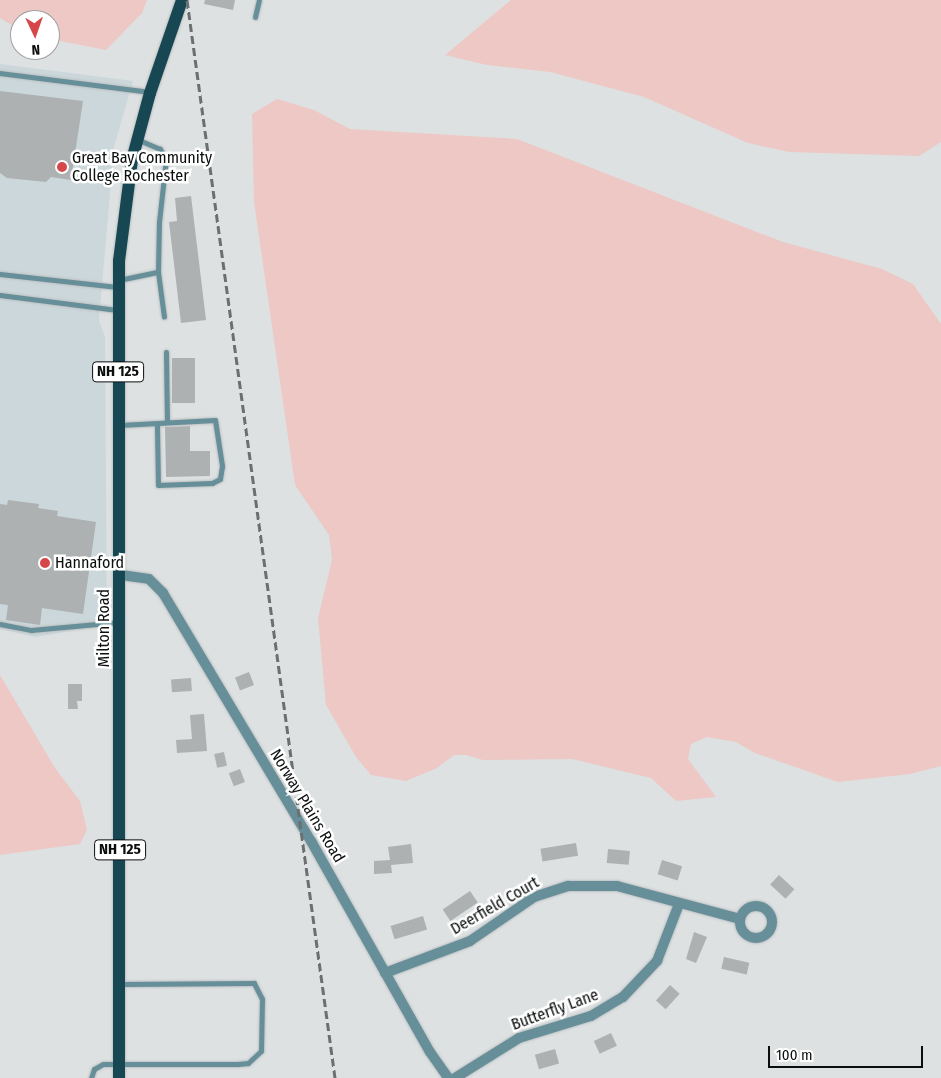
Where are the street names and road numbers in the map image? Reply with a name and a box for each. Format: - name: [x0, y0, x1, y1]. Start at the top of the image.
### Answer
- road number: NH 125: [92, 360, 144, 384]
- street label: Milton Road: [94, 589, 114, 667]
- street label: Norway Plains Road: [266, 746, 348, 866]
- road number: NH 125: [94, 838, 146, 862]
- street label: Deerfield Court: [447, 873, 543, 939]
- street label: Butterfly Lane: [509, 985, 601, 1035]

